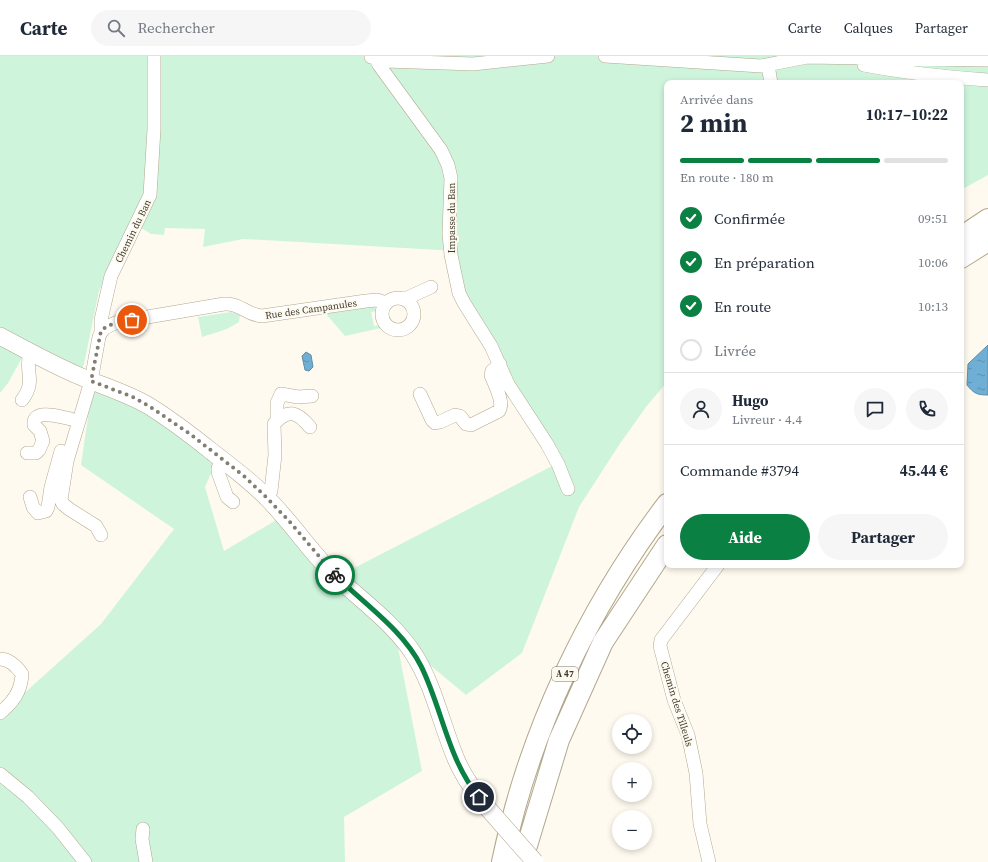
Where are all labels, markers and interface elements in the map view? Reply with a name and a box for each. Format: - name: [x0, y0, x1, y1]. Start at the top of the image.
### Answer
- search box: [91, 10, 371, 46]
- text: Carte: [20, 15, 67, 41]
- icon: search: [105, 17, 127, 39]
- text: Rechercher: [137, 17, 215, 38]
- text: Carte: [788, 18, 822, 38]
- text: Calques: [844, 18, 893, 38]
- text: Partager: [915, 18, 968, 38]
- text: Arrivée dans: [680, 91, 753, 108]
- text: 10:17–10:22: [866, 104, 948, 125]
- text: 2 min: [680, 105, 747, 141]
- text: En route · 180 m: [680, 169, 774, 186]
- street label: Impasse du Ban: [445, 183, 458, 253]
- street label: Chemin du Ban: [112, 197, 154, 265]
- icon: check: [680, 207, 702, 229]
- text: Confirmée: [714, 208, 785, 229]
- text: 09:51: [918, 210, 948, 227]
- icon: check: [680, 251, 702, 273]
- text: En préparation: [714, 252, 815, 273]
- text: 10:06: [918, 254, 948, 271]
- icon: check: [680, 295, 702, 317]
- street label: Rue des Campanules: [264, 296, 358, 322]
- text: En route: [714, 296, 771, 317]
- text: 10:13: [918, 298, 948, 315]
- pin: [115, 303, 149, 337]
- icon: bag: [121, 309, 143, 331]
- text: Livrée: [714, 340, 756, 361]
- button: person: [680, 388, 722, 430]
- button: chat: [854, 388, 896, 430]
- button: phone: [906, 388, 948, 430]
- text: Hugo: [732, 390, 769, 411]
- text: Livreur · 4.4: [732, 411, 802, 428]
- text: Commande #3794: [680, 460, 799, 481]
- text: 45.44 €: [900, 460, 948, 481]
- button: Aide: [680, 514, 810, 560]
- button: Partager: [818, 514, 948, 560]
- courier: [315, 555, 355, 595]
- icon: bike: [324, 564, 346, 586]
- street label: Chemin des Tilleuls: [658, 660, 696, 748]
- road number: A 47: [552, 667, 578, 681]
- map controls: [612, 714, 652, 850]
- button: locate: [612, 714, 652, 754]
- button: +: [612, 762, 652, 802]
- pin: [462, 780, 496, 814]
- icon: home: [468, 786, 490, 808]
- button: −: [612, 810, 652, 850]

